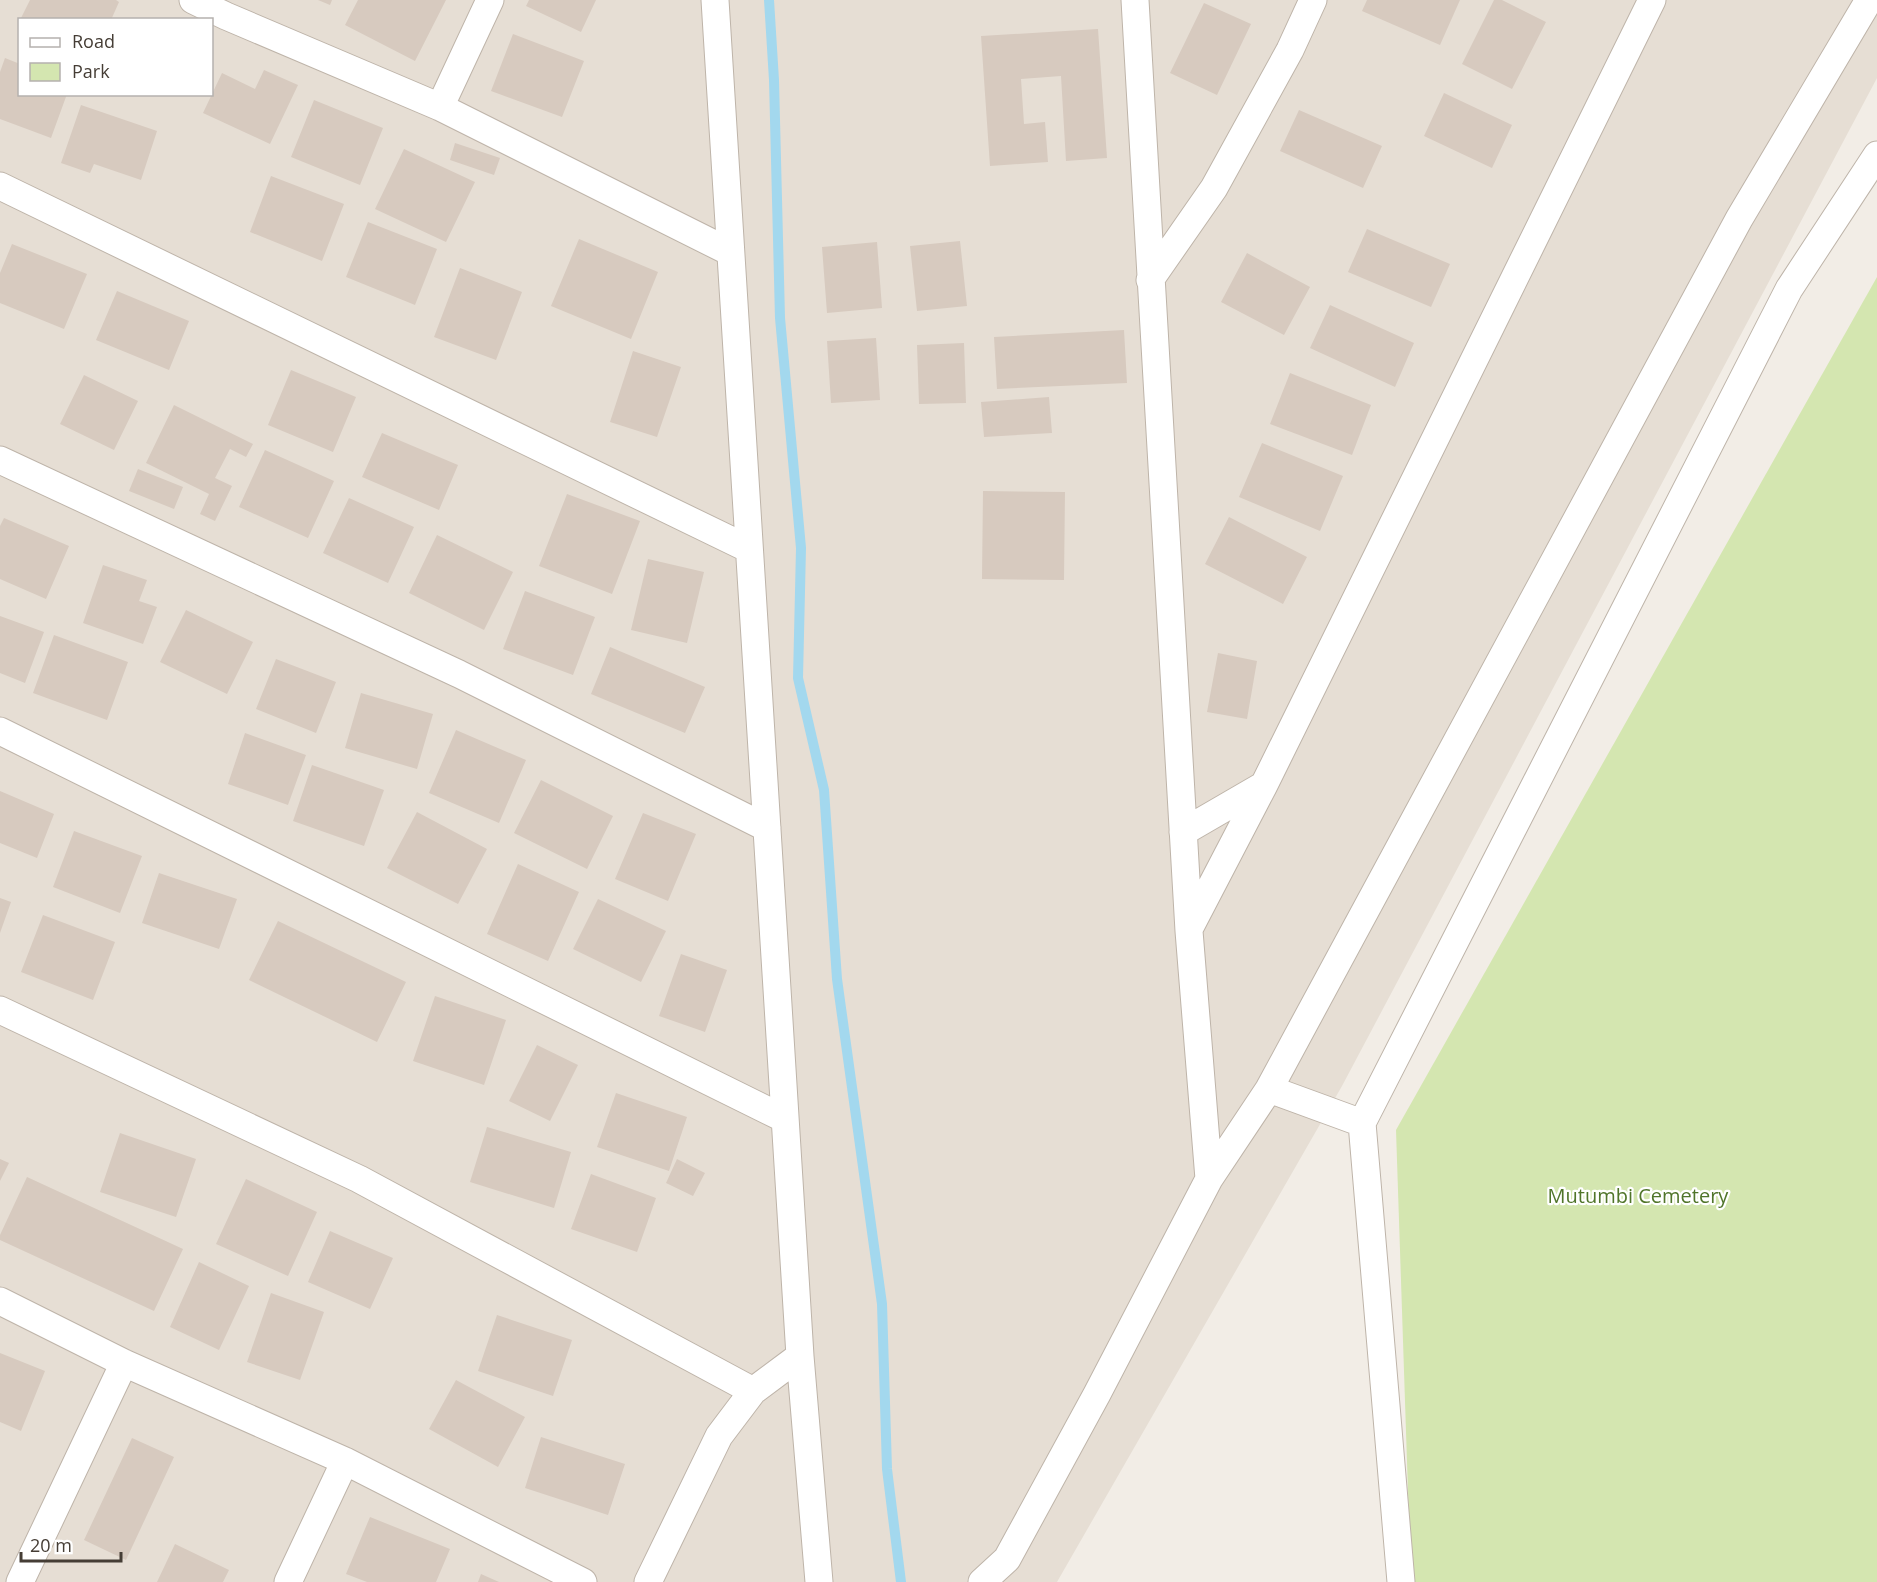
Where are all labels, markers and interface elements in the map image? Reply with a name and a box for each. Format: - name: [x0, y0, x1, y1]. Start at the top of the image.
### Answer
- legend: [18, 18, 213, 96]
- text: Road: [72, 29, 115, 53]
- text: Park: [72, 59, 110, 83]
- park label: Mutumbi Cemetery: [1548, 1182, 1729, 1209]
- scale bar: [21, 1525, 122, 1563]
- text: 20 m: [30, 1533, 72, 1557]

